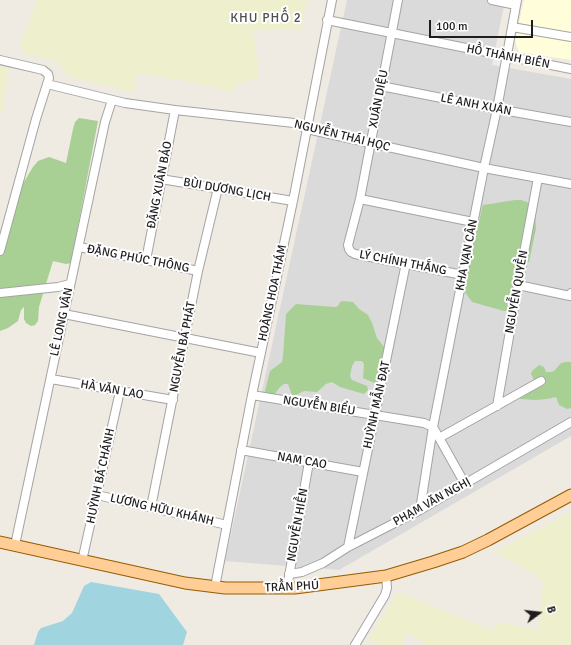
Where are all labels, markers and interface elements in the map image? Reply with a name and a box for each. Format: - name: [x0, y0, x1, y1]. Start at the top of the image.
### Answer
- district label: KHU PHỐ 2: [230, 11, 302, 27]
- scale bar: [431, 12, 535, 38]
- text: 100 m: [436, 19, 468, 34]
- street label: HỒ THÀNH BIÊN: [465, 42, 551, 72]
- street label: XUÂN DIỆU: [366, 69, 392, 129]
- street label: LÊ ANH XUÂN: [439, 91, 513, 119]
- street label: NGUYỄN THÁI HỌC: [293, 117, 391, 155]
- street label: ĐẶNG XUÂN BẢO: [144, 140, 176, 230]
- street label: BÙI DƯƠNG LỊCH: [182, 175, 272, 205]
- street label: KHA VẠN CÂN: [453, 218, 481, 292]
- street label: ĐẶNG PHÚC THÔNG: [86, 242, 190, 276]
- street label: HOÀNG HOA THÁM: [256, 243, 290, 343]
- street label: LÝ CHÍNH THẮNG: [358, 247, 448, 279]
- street label: NGUYỄN QUYỀN: [503, 249, 531, 335]
- street label: LÊ LONG VÂN: [48, 286, 76, 358]
- street label: NGUYỄN BÁ PHÁT: [167, 300, 199, 394]
- street label: HUỲNH MẪN ĐẠT: [361, 360, 393, 450]
- street label: HÀ VĂN LAO: [79, 377, 145, 403]
- street label: NGUYỄN BIỂU: [282, 393, 356, 419]
- street label: HUỲNH BÁ CHÁNH: [84, 427, 118, 525]
- street label: NAM CAO: [276, 450, 328, 472]
- street label: PHẠM VĂN NGHỊ: [391, 475, 473, 529]
- street label: NGUYỄN HIỀN: [284, 487, 312, 563]
- street label: LƯƠNG HỮU KHÁNH: [109, 491, 215, 529]
- street label: TRẦN PHÚ: [265, 578, 319, 596]
- north arrow: [519, 593, 559, 633]
- text: B: [544, 605, 558, 615]

